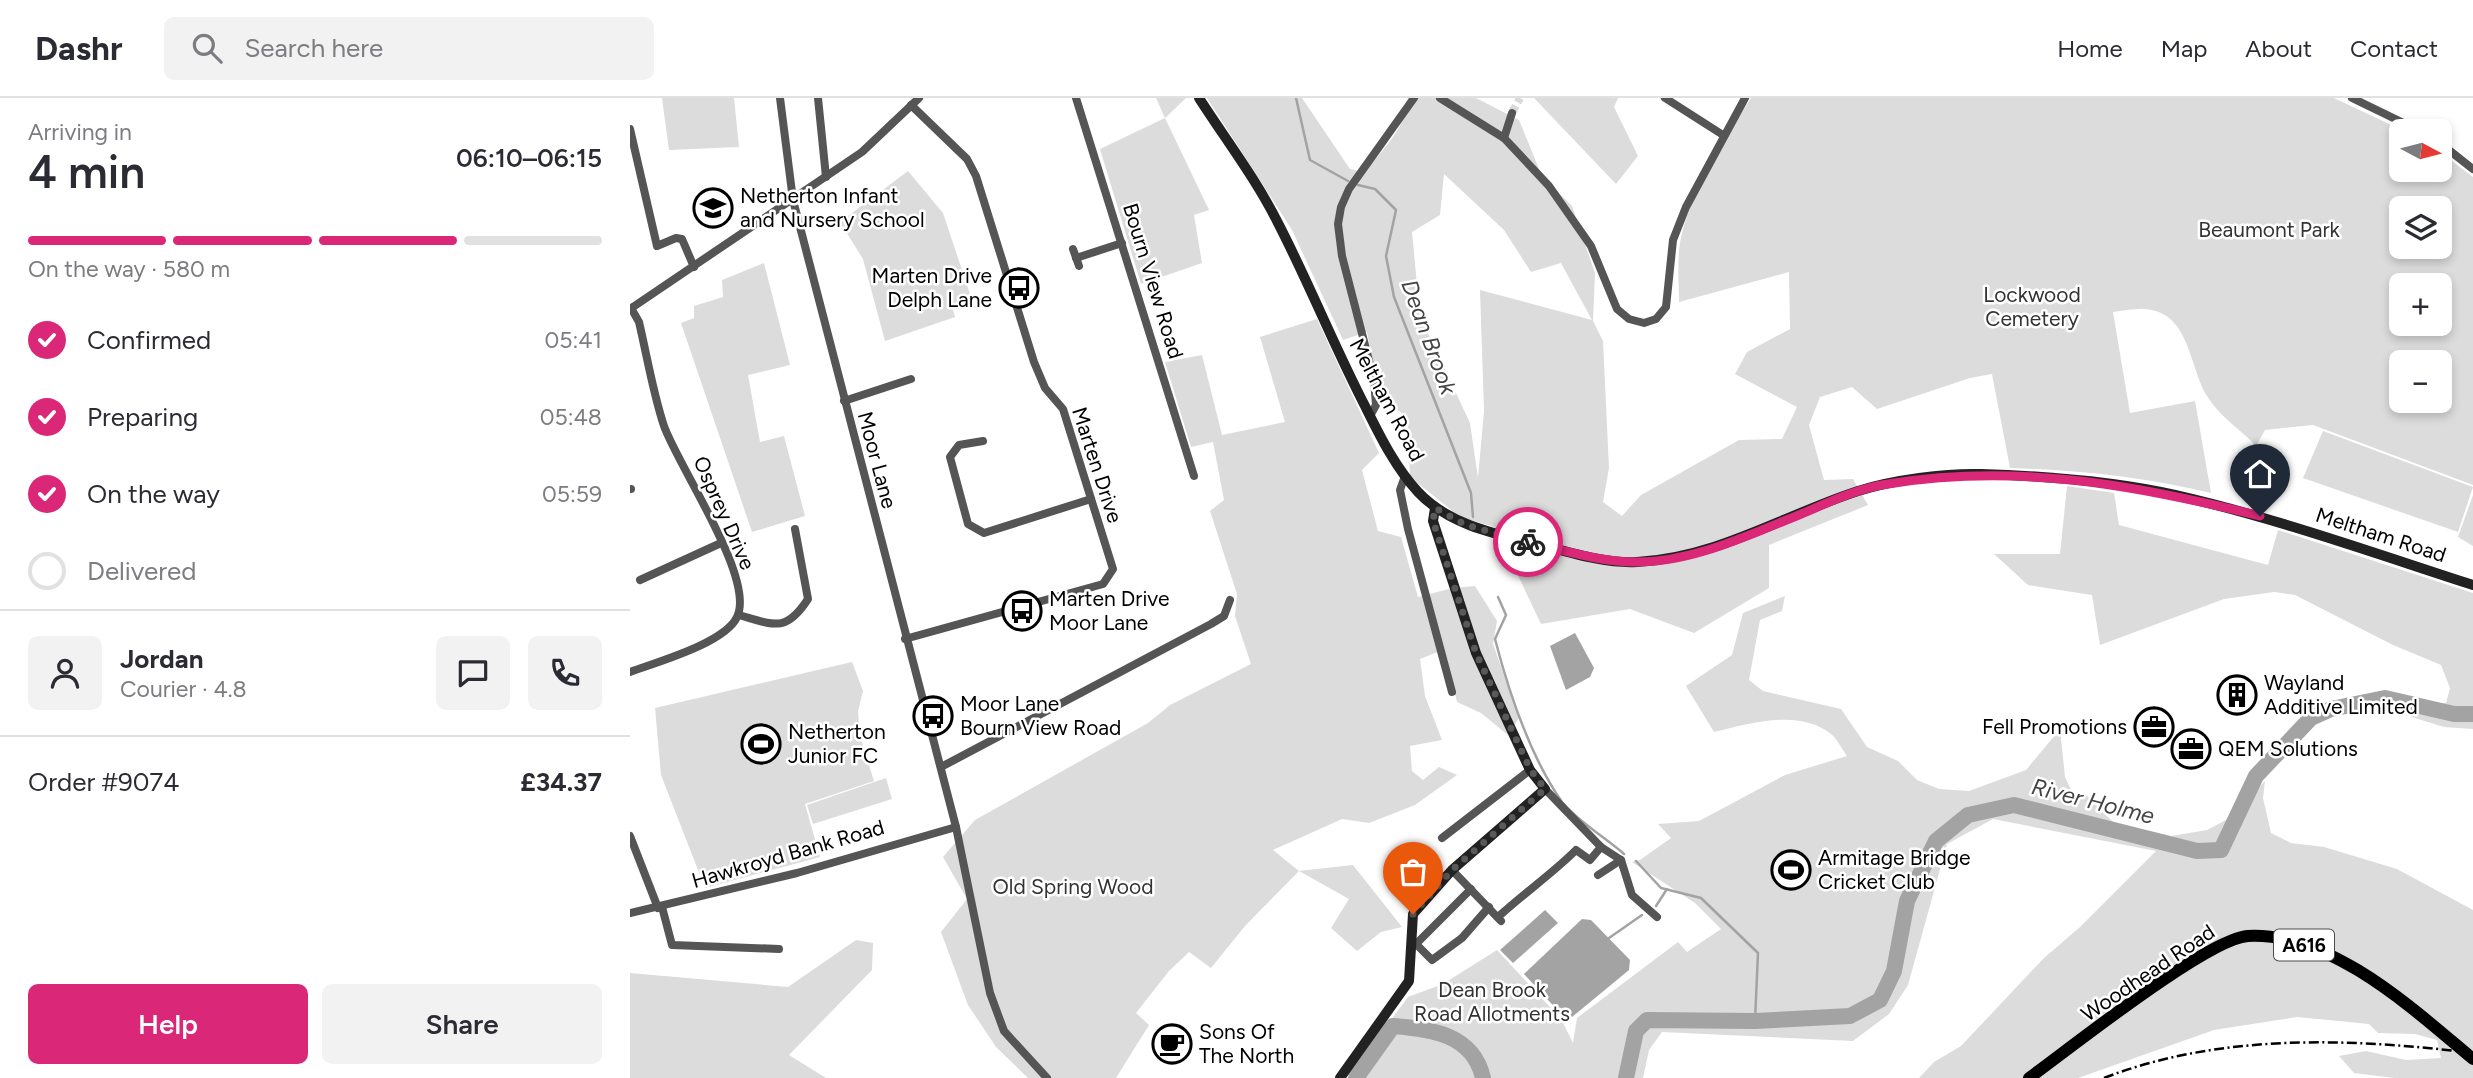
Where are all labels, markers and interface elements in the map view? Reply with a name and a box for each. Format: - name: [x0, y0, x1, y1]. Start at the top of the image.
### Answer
- search box: [164, 17, 654, 80]
- text: Dashr: [35, 29, 122, 68]
- icon: search: [188, 29, 226, 67]
- text: Search here: [244, 32, 383, 64]
- text: Home: [2057, 34, 2123, 63]
- text: Map: [2161, 34, 2207, 63]
- text: About: [2245, 34, 2312, 63]
- text: Contact: [2350, 34, 2438, 63]
- text: Arriving in: [28, 118, 132, 146]
- north arrow: [2389, 119, 2452, 182]
- map controls: [2389, 119, 2452, 413]
- text: 06:10–06:15: [456, 142, 602, 174]
- text: 4 min: [28, 144, 145, 200]
- place label: Netherton Infant and Nursery School: [740, 183, 925, 232]
- school or university icon: Netherton Infant and Nursery School: [692, 187, 734, 229]
- button: layers: [2389, 196, 2452, 259]
- street label: Bourn View Road: [1118, 200, 1189, 362]
- park label: Beaumont Park: [2198, 217, 2341, 242]
- text: On the way · 580 m: [28, 255, 230, 283]
- place label: Marten Drive Delph Lane: [872, 263, 992, 312]
- bus stop icon: Marten Drive Delph Lane: [998, 267, 1040, 309]
- button: +: [2389, 273, 2452, 336]
- water label: Dean Brook: [1395, 276, 1463, 399]
- park label: Lockwood Cemetery: [1983, 282, 2081, 331]
- icon: check: [28, 321, 66, 359]
- text: Confirmed: [87, 324, 211, 356]
- text: 05:41: [544, 326, 602, 354]
- street label: Meltham Road: [1345, 334, 1430, 466]
- button: −: [2389, 350, 2452, 413]
- icon: check: [28, 398, 66, 436]
- text: Preparing: [87, 401, 198, 433]
- text: 05:48: [540, 403, 602, 431]
- street label: Marten Drive: [1067, 404, 1128, 526]
- street label: Moor Lane: [853, 409, 902, 511]
- pin: [2230, 444, 2290, 516]
- street label: Osprey Drive: [688, 452, 761, 573]
- icon: home: [2241, 455, 2279, 493]
- icon: check: [28, 475, 66, 513]
- text: On the way: [87, 478, 220, 510]
- text: 05:59: [542, 480, 602, 508]
- street label: Meltham Road: [2313, 502, 2450, 567]
- courier: [1493, 507, 1563, 577]
- icon: bike: [1509, 523, 1547, 561]
- text: Delivered: [87, 555, 196, 587]
- place label: Marten Drive Moor Lane: [1049, 586, 1169, 635]
- bus stop icon: Marten Drive Moor Lane: [1001, 590, 1043, 632]
- button: person: [28, 636, 102, 710]
- button: chat: [436, 636, 510, 710]
- button: phone: [528, 636, 602, 710]
- text: Jordan: [120, 643, 203, 675]
- place label: Wayland Additive Limited: [2264, 670, 2418, 719]
- building icon: Wayland Additive Limited: [2216, 674, 2258, 716]
- text: Courier · 4.8: [120, 675, 247, 703]
- place label: Moor Lane Bourn View Road: [960, 691, 1121, 740]
- bus stop icon: Moor Lane Bourn View Road: [912, 695, 954, 737]
- office icon: Fell Promotions: [2133, 706, 2175, 748]
- place label: Fell Promotions: [1982, 714, 2127, 739]
- place label: Netherton Junior FC: [788, 719, 886, 768]
- sports icon: Netherton Junior FC: [740, 723, 782, 765]
- office icon: QEM Solutions: [2170, 728, 2212, 770]
- place label: QEM Solutions: [2218, 736, 2358, 761]
- text: Order #9074: [28, 766, 179, 798]
- text: £34.37: [520, 766, 602, 798]
- water label: River Holme: [2029, 772, 2158, 830]
- street label: Hawkroyd Bank Road: [689, 814, 887, 893]
- pin: [1383, 842, 1443, 914]
- place label: Armitage Bridge Cricket Club: [1818, 845, 1971, 894]
- sports icon: Armitage Bridge Cricket Club: [1770, 849, 1812, 891]
- icon: bag: [1394, 853, 1432, 891]
- park label: Old Spring Wood: [993, 874, 1153, 899]
- street label: Woodhead Road: [2076, 919, 2219, 1026]
- road number: A616: [2274, 930, 2334, 960]
- park label: Dean Brook Road Allotments: [1414, 977, 1570, 1026]
- button: Help: [28, 984, 308, 1064]
- button: Share: [322, 984, 602, 1064]
- place label: Sons Of The North: [1199, 1019, 1294, 1068]
- cafe icon: Sons Of The North: [1151, 1023, 1193, 1065]

